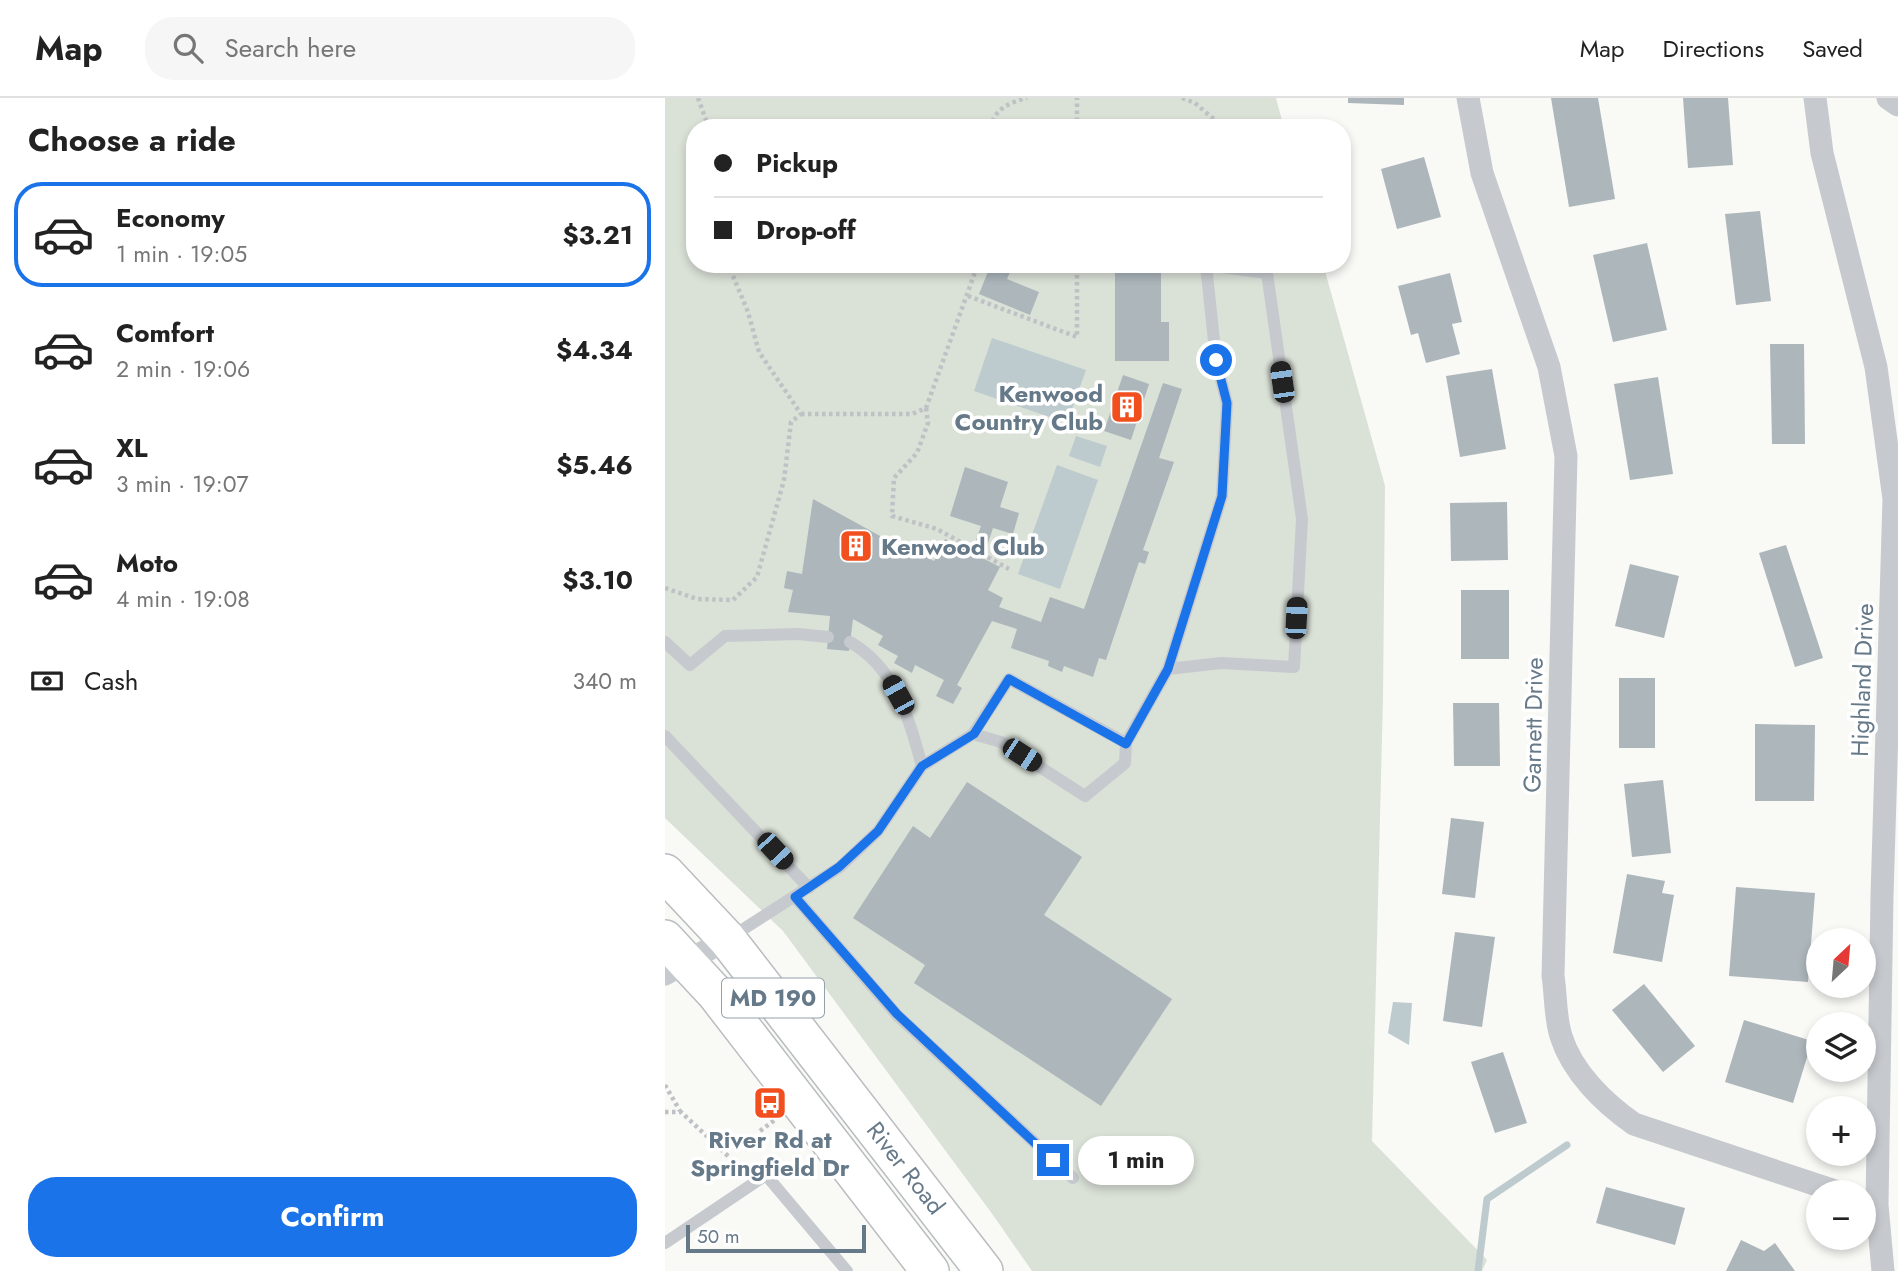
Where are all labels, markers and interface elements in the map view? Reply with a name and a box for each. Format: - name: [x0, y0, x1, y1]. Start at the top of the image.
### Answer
- search box: [145, 17, 635, 80]
- text: Map: [35, 25, 103, 72]
- icon: search: [169, 29, 207, 67]
- text: Search here: [225, 29, 356, 67]
- text: Map: [1580, 31, 1625, 66]
- text: Directions: [1663, 31, 1764, 66]
- text: Saved: [1802, 31, 1863, 66]
- text: Choose a ride: [28, 117, 236, 163]
- text: Pickup: [756, 144, 838, 182]
- text: Economy: [116, 199, 225, 237]
- icon: car: [32, 203, 95, 266]
- text: Drop-off: [756, 211, 856, 249]
- text: $3.21: [562, 216, 633, 254]
- text: 1 min · 19:05: [116, 237, 247, 271]
- text: Comfort: [116, 314, 214, 352]
- icon: car: [32, 318, 95, 381]
- text: $4.34: [556, 331, 633, 369]
- route start: [1200, 344, 1232, 376]
- text: 2 min · 19:06: [116, 352, 250, 386]
- car: [1269, 360, 1296, 404]
- place label: Kenwood Country Club: [955, 376, 1103, 439]
- building icon: Kenwood Country Club: [1108, 388, 1146, 426]
- text: XL: [116, 429, 148, 467]
- icon: car: [32, 433, 95, 496]
- text: $5.46: [556, 446, 633, 484]
- text: 3 min · 19:07: [116, 467, 249, 501]
- building icon: Kenwood Club: [837, 527, 875, 565]
- place label: Kenwood Club: [881, 529, 1045, 564]
- text: Moto: [116, 544, 178, 582]
- icon: car: [32, 548, 95, 611]
- text: $3.10: [562, 561, 633, 599]
- text: 4 min · 19:08: [116, 582, 250, 616]
- car: [1285, 596, 1308, 640]
- street label: Highland Drive: [1842, 603, 1882, 757]
- street label: Garnett Drive: [1514, 657, 1552, 793]
- icon: cash: [28, 662, 66, 700]
- text: Cash: [84, 662, 138, 700]
- text: 340 m: [572, 664, 637, 698]
- car: [879, 672, 918, 718]
- car: [999, 735, 1046, 775]
- car: [753, 828, 798, 874]
- north arrow: [1806, 928, 1876, 998]
- map controls: [1806, 928, 1876, 1250]
- road number: MD 190: [722, 978, 824, 1018]
- button: layers: [1806, 1012, 1876, 1082]
- bus stop icon: River Rd at Springfield Dr: [751, 1084, 789, 1122]
- button: +: [1806, 1096, 1876, 1166]
- street label: River Road: [859, 1114, 953, 1222]
- place label: River Rd at Springfield Dr: [690, 1122, 850, 1185]
- callout: 1 min: [1077, 1136, 1193, 1184]
- text: 1 min: [1107, 1143, 1165, 1177]
- route end: [1037, 1144, 1069, 1176]
- button: Confirm: [28, 1177, 637, 1257]
- button: −: [1806, 1180, 1876, 1250]
- scale bar: [686, 1222, 866, 1254]
- text: 50 m: [697, 1223, 740, 1250]

